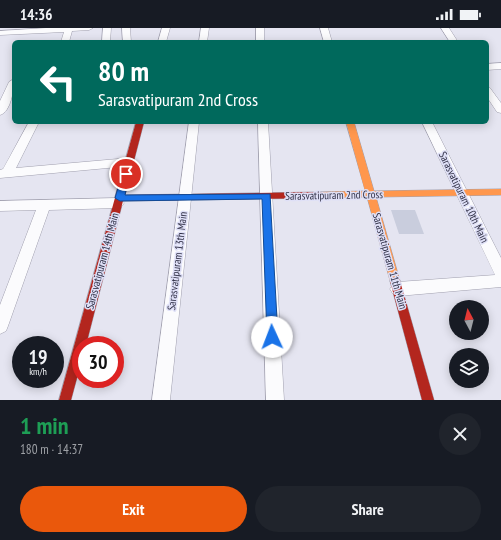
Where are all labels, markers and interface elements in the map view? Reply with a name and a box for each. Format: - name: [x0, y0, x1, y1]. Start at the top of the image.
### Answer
- text: 14:36: [20, 5, 52, 24]
- text: 80 m: [98, 52, 149, 89]
- icon: left: [32, 56, 84, 108]
- text: Sarasvatipuram 2nd Cross: [98, 88, 258, 111]
- street label: Sarasvatipuram 10th Main: [436, 149, 492, 245]
- pin: [109, 157, 143, 191]
- icon: arrive: [115, 163, 137, 185]
- street label: Sarasvatipuram 2nd Cross: [285, 187, 383, 203]
- street label: Sarasvatipuram 14th Main: [82, 211, 122, 311]
- street label: Sarasvatipuram 13th Main: [164, 211, 190, 311]
- street label: Sarasvatipuram 11th Main: [370, 211, 410, 311]
- north arrow: [449, 300, 489, 340]
- map controls: [449, 300, 489, 388]
- position arrow: [251, 316, 293, 358]
- speed limit sign: 30: [72, 336, 124, 388]
- text: 19: [28, 344, 48, 370]
- button: layers: [449, 348, 489, 388]
- text: km/h: [29, 365, 47, 378]
- text: 1 min: [20, 410, 68, 441]
- button: close: [439, 413, 481, 455]
- text: 180 m · 14:37: [20, 441, 83, 458]
- button: Exit: [20, 486, 247, 532]
- button: Share: [255, 486, 481, 532]

